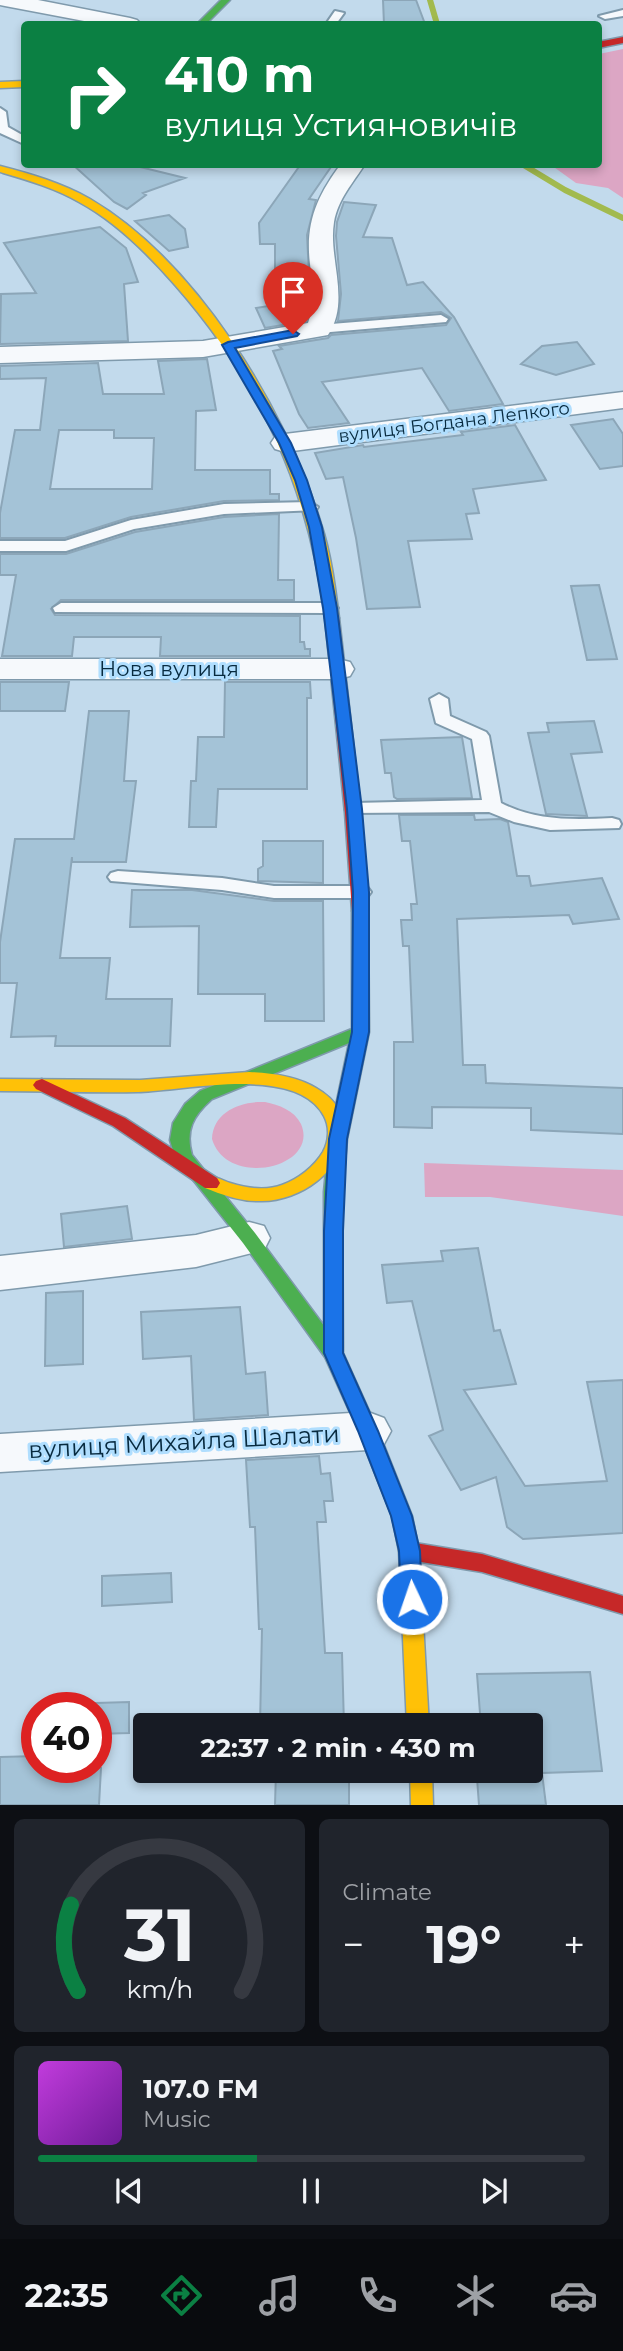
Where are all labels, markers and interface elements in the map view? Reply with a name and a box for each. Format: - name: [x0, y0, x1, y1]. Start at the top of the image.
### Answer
- text: 410 m: [164, 45, 314, 104]
- icon: right: [49, 49, 140, 140]
- text: вулиця Устияновичів: [164, 105, 518, 144]
- pin: [263, 262, 323, 334]
- icon: arrive: [274, 273, 312, 311]
- street label: вулиця Богдана Лепкого: [337, 397, 571, 447]
- street label: Нова вулиця: [99, 656, 239, 681]
- street label: вулиця Михайла Шалати: [28, 1419, 340, 1464]
- position arrow: [375, 1562, 449, 1636]
- speed limit sign: 40: [21, 1692, 112, 1783]
- text: 22:37 · 2 min · 430 m: [200, 1732, 476, 1764]
- text: Climate: [343, 1878, 432, 1906]
- text: 31: [122, 1892, 195, 1980]
- text: 19°: [426, 1913, 501, 1976]
- text: −: [343, 1921, 364, 1968]
- text: +: [563, 1921, 585, 1968]
- text: km/h: [126, 1974, 193, 2004]
- text: 107.0 FM: [143, 2073, 259, 2105]
- text: Music: [143, 2105, 211, 2133]
- icon: previous: [110, 2172, 148, 2210]
- icon: pause: [292, 2172, 330, 2210]
- icon: next: [475, 2172, 513, 2210]
- icon: directions: [157, 2271, 206, 2320]
- icon: music: [255, 2271, 304, 2320]
- icon: phone: [353, 2271, 402, 2320]
- icon: climate: [451, 2271, 500, 2320]
- icon: car: [549, 2271, 598, 2320]
- text: 22:35: [25, 2276, 108, 2315]

